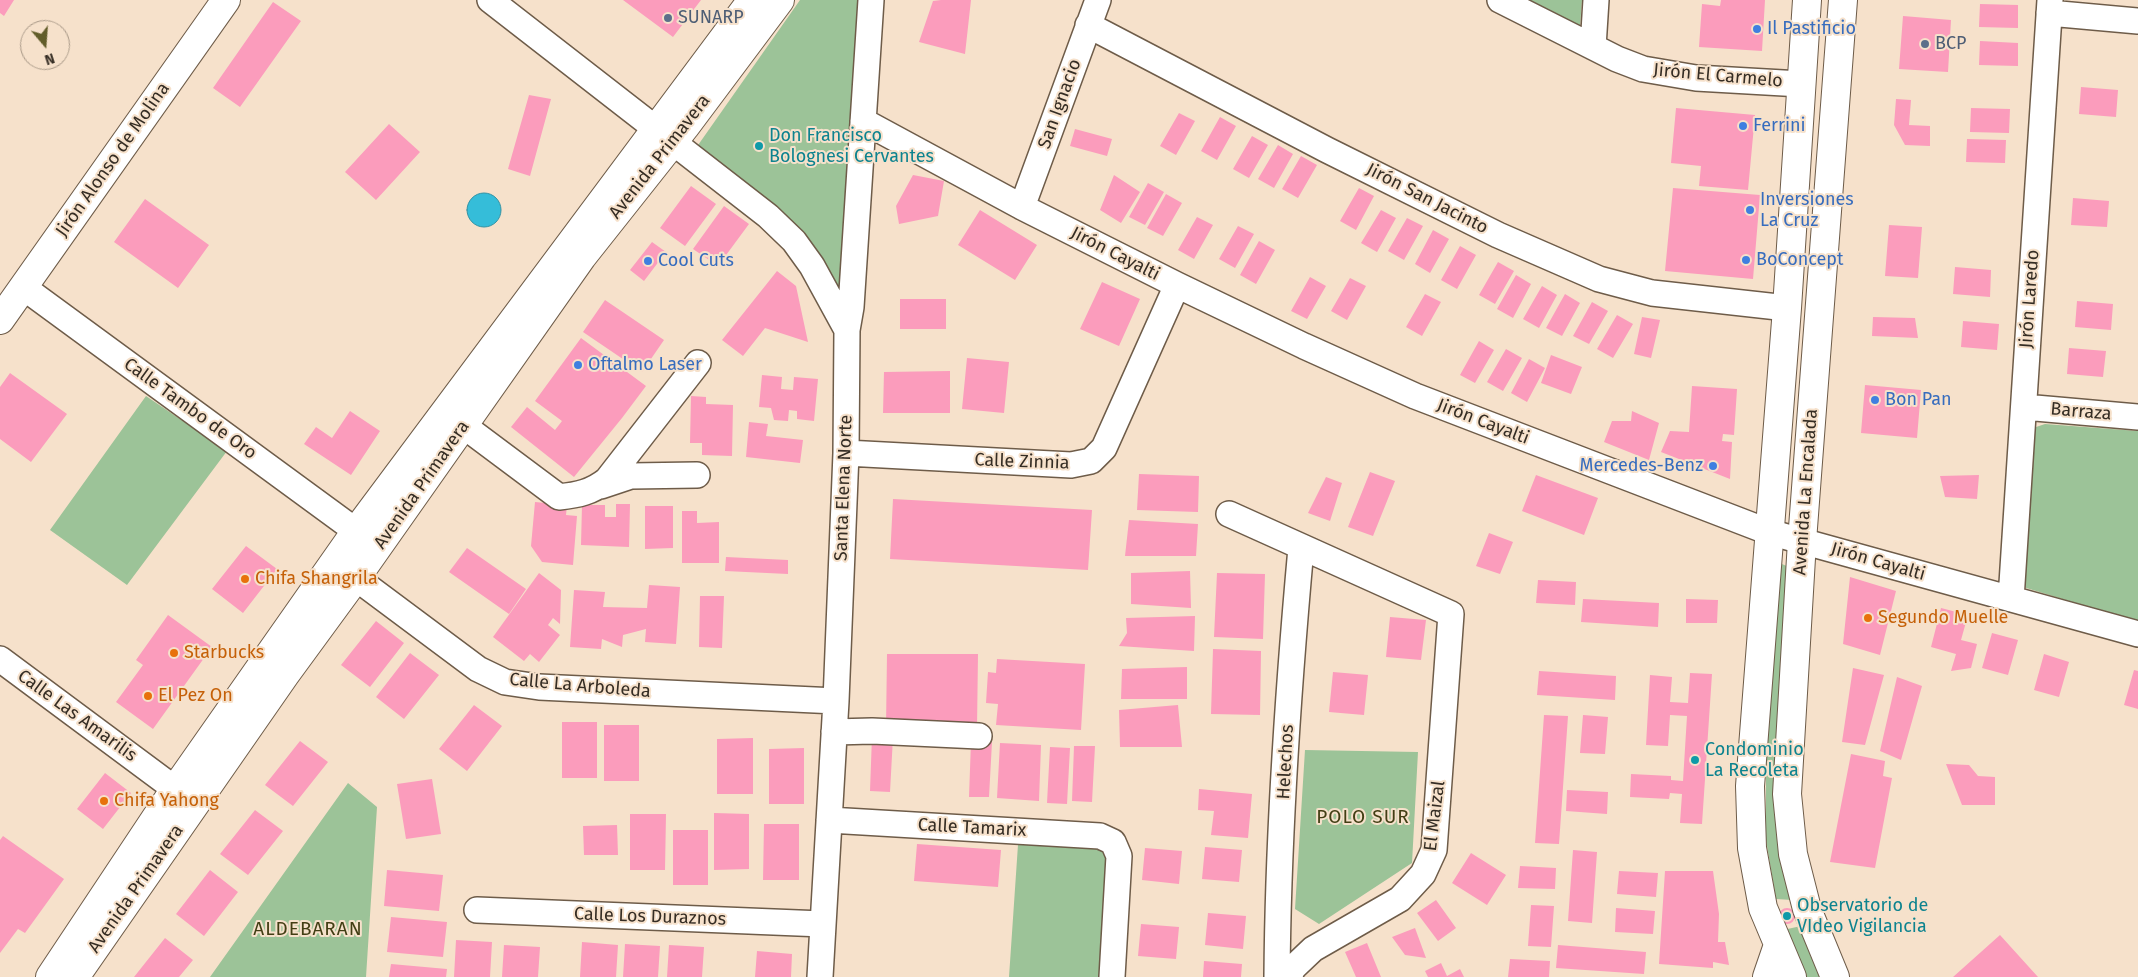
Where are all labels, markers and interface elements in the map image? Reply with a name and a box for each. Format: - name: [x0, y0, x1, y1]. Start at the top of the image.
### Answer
- place label: SUNARP: [678, 7, 744, 29]
- marker: SUNARP: [662, 12, 674, 24]
- place label: Il Pastificio: [1767, 18, 1856, 40]
- north arrow: [20, 20, 70, 70]
- marker: Il Pastificio: [1751, 23, 1763, 35]
- place label: BCP: [1935, 33, 1966, 55]
- marker: BCP: [1919, 38, 1931, 50]
- text: N: [42, 49, 57, 68]
- street label: San Ignacio: [1034, 56, 1086, 152]
- street label: Jirón El Carmelo: [1652, 60, 1784, 92]
- street label: Jirón Alonso de Molina: [51, 79, 175, 241]
- street label: Avenida Primavera: [605, 91, 715, 223]
- place label: Ferrini: [1753, 115, 1806, 137]
- marker: Ferrini: [1737, 120, 1749, 132]
- place label: Don Francisco Bolognesi Cervantes: [769, 125, 934, 168]
- marker: Don Francisco Bolognesi Cervantes: [753, 140, 765, 152]
- street label: Jirón San Jacinto: [1362, 159, 1492, 239]
- place label: Inversiones La Cruz: [1760, 189, 1854, 232]
- marker: Inversiones La Cruz: [1744, 204, 1756, 216]
- street label: Jirón Cayalti: [1067, 222, 1163, 286]
- place label: BoConcept: [1756, 249, 1843, 271]
- street label: Jirón Laredo: [2016, 249, 2044, 349]
- place label: Cool Cuts: [658, 250, 734, 272]
- marker: BoConcept: [1740, 254, 1752, 266]
- marker: Cool Cuts: [642, 255, 654, 267]
- street label: Calle Tambo de Oro: [119, 354, 261, 464]
- place label: Oftalmo Laser: [588, 354, 702, 376]
- marker: Oftalmo Laser: [572, 359, 584, 371]
- place label: Bon Pan: [1885, 389, 1952, 411]
- street label: Jirón Cayalti: [1434, 394, 1532, 450]
- marker: Bon Pan: [1869, 394, 1881, 406]
- street label: Barraza: [2050, 399, 2112, 425]
- street label: Avenida La Encalada: [1789, 408, 1823, 576]
- street label: Santa Elena Norte: [831, 414, 857, 562]
- street label: Avenida Primavera: [370, 417, 474, 553]
- street label: Calle Zinnia: [974, 450, 1070, 474]
- place label: Mercedes-Benz: [1580, 455, 1703, 477]
- marker: Mercedes-Benz: [1707, 460, 1719, 472]
- street label: Jirón Cayalti: [1828, 538, 1928, 586]
- place label: Chifa Shangrila: [255, 568, 378, 590]
- marker: Chifa Shangrila: [239, 573, 251, 585]
- place label: Segundo Muelle: [1878, 607, 2008, 629]
- marker: Segundo Muelle: [1862, 612, 1874, 624]
- place label: Starbucks: [184, 642, 264, 664]
- marker: Starbucks: [168, 647, 180, 659]
- street label: Calle Las Amarilis: [13, 665, 141, 767]
- street label: Calle La Arboleda: [508, 669, 652, 703]
- place label: El Pez On: [158, 685, 233, 707]
- marker: El Pez On: [142, 690, 154, 702]
- street label: Helechos: [1273, 724, 1299, 800]
- place label: Condominio La Recoleta: [1705, 739, 1804, 782]
- marker: Condominio La Recoleta: [1689, 754, 1701, 766]
- street label: El Maizal: [1420, 779, 1450, 853]
- place label: Chifa Yahong: [114, 790, 219, 812]
- marker: Chifa Yahong: [98, 795, 110, 807]
- district label: POLO SUR: [1315, 807, 1411, 829]
- street label: Calle Tamarix: [917, 814, 1027, 842]
- street label: Avenida Primavera: [84, 821, 188, 957]
- place label: Observatorio de VIdeo Vigilancia: [1797, 895, 1928, 938]
- street label: Calle Los Duraznos: [574, 904, 726, 930]
- marker: Observatorio de VIdeo Vigilancia: [1781, 910, 1793, 922]
- district label: ALDEBARAN: [252, 919, 364, 941]

